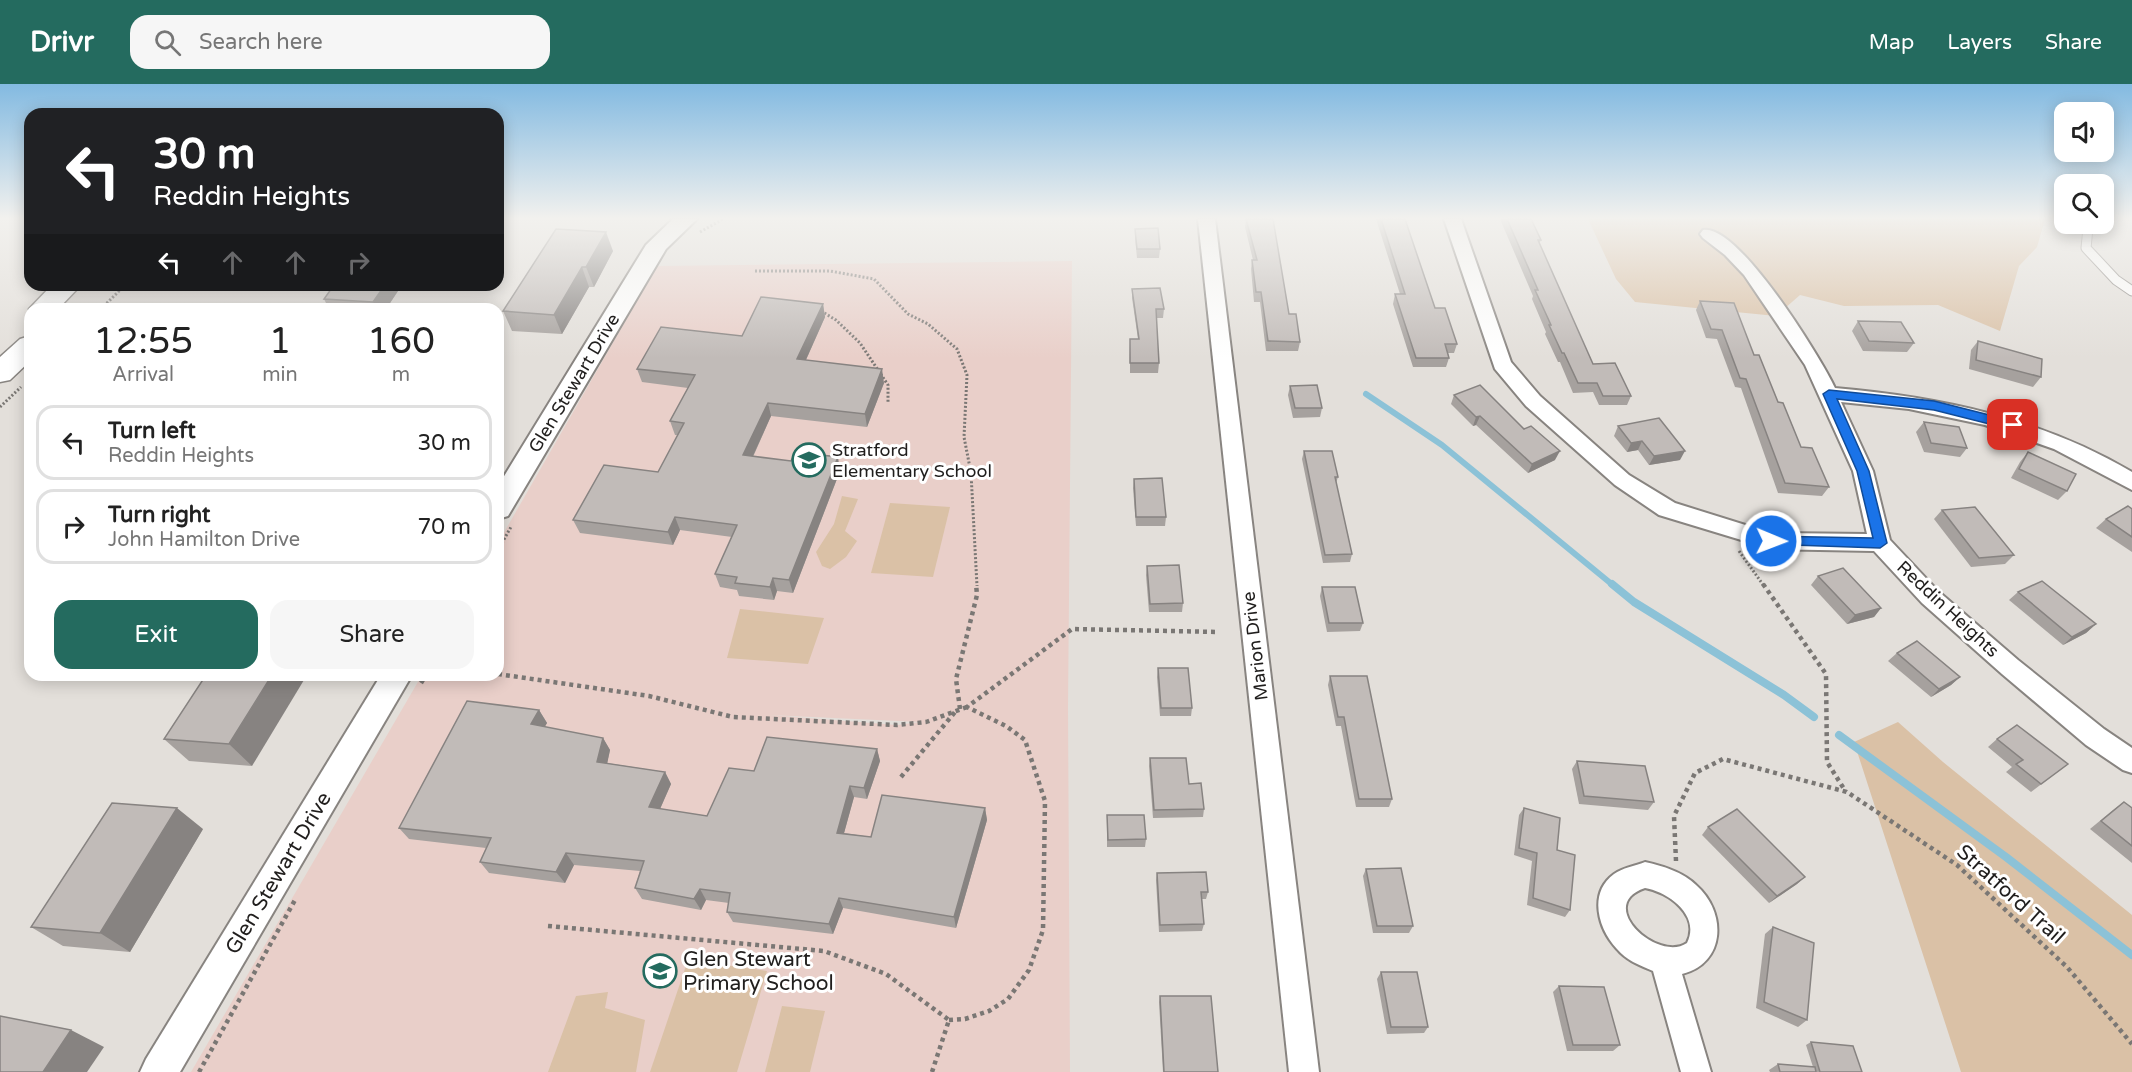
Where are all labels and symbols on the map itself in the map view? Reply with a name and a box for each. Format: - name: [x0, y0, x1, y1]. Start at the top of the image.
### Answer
- street label: Glen Stewart Drive: [524, 309, 624, 457]
- pin: [1987, 399, 2038, 450]
- place label: Stratford Elementary School: [832, 439, 992, 482]
- school or university icon: Stratford Elementary School: [791, 442, 827, 478]
- position arrow: [1739, 509, 1803, 573]
- street label: Reddin Heights: [1892, 556, 2004, 662]
- street label: Marion Drive: [1237, 590, 1273, 702]
- street label: Glen Stewart Drive: [220, 787, 337, 959]
- street label: Stratford Trail: [1952, 839, 2070, 949]
- place label: Glen Stewart Primary School: [683, 947, 834, 996]
- school or university icon: Glen Stewart Primary School: [642, 953, 678, 989]

